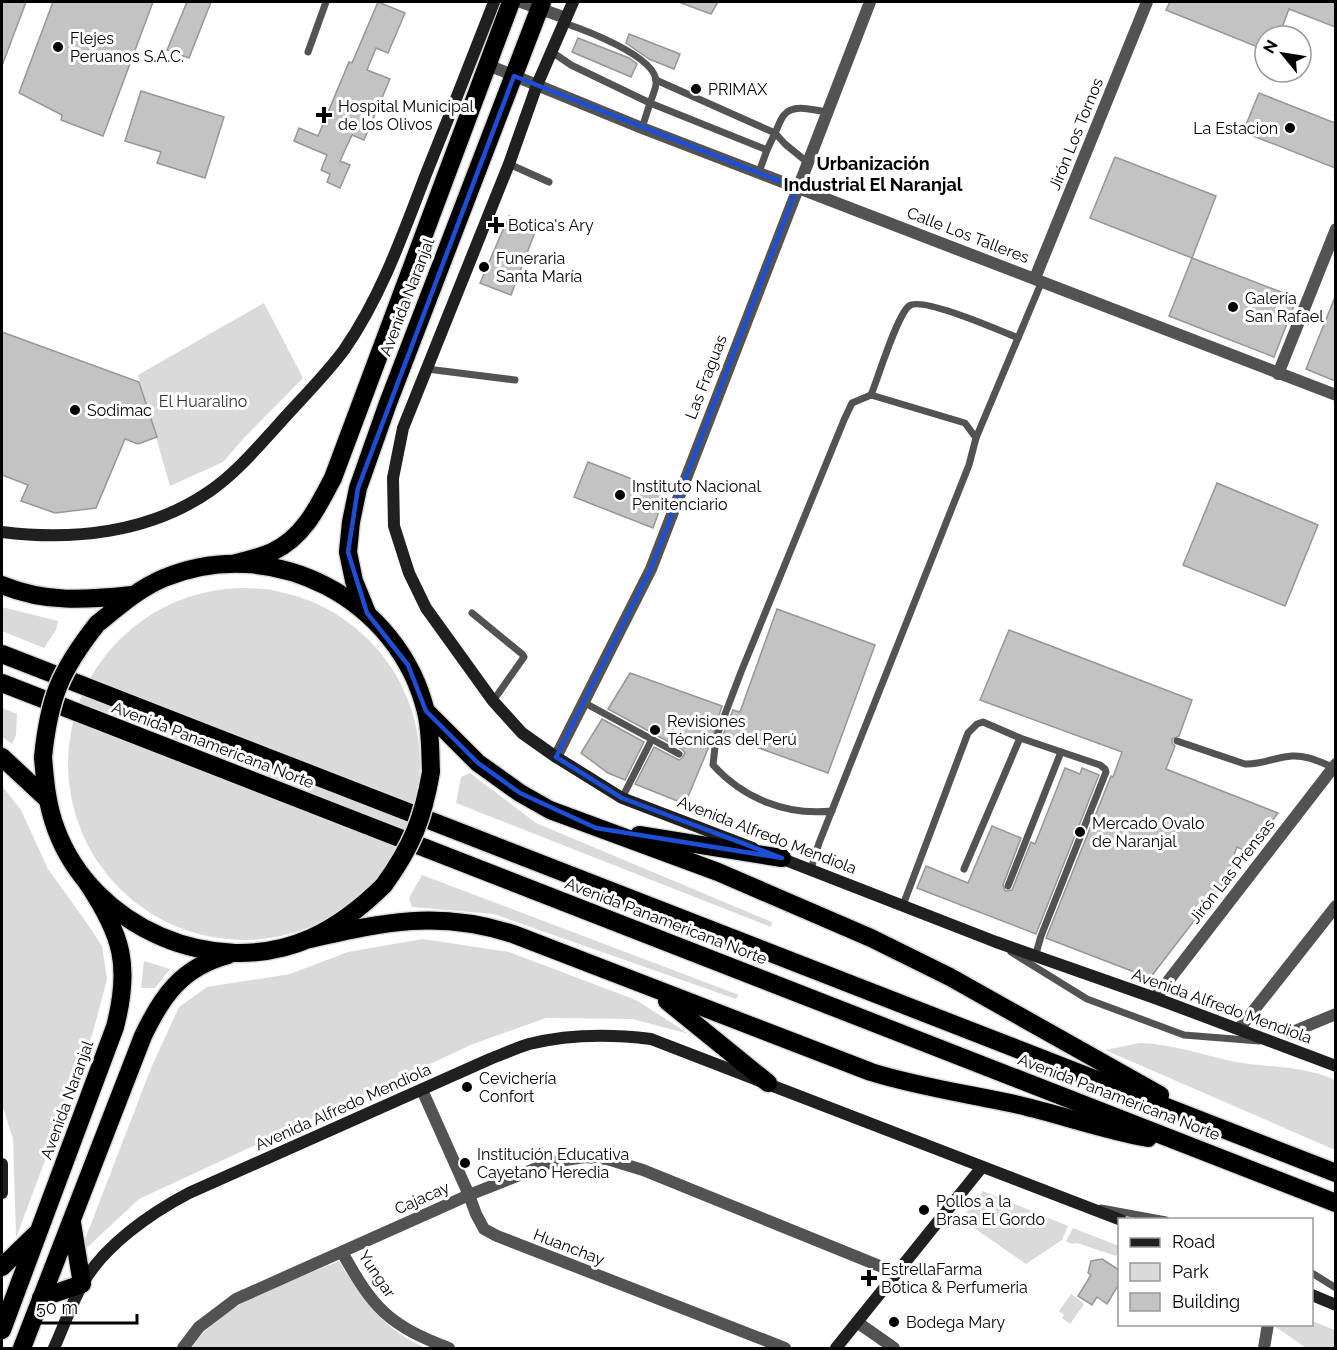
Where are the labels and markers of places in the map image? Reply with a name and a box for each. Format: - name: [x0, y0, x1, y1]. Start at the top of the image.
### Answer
- place label: Flejes Peruanos S.A.C.: [70, 29, 184, 66]
- marker: Flejes Peruanos S.A.C.: [51, 40, 65, 54]
- place label: PRIMAX: [708, 80, 768, 99]
- marker: PRIMAX: [689, 82, 703, 96]
- place label: Hospìtal Municipal de los Olivos: [338, 97, 475, 134]
- marker: Hospìtal Municipal de los Olivos: [315, 106, 333, 124]
- place label: La Estacion: [1193, 119, 1278, 138]
- marker: La Estacion: [1283, 121, 1297, 135]
- place label: Botica's Ary: [508, 216, 594, 235]
- marker: Botica's Ary: [489, 218, 503, 232]
- place label: Funeraria Santa María: [496, 249, 582, 286]
- marker: Funeraria Santa María: [477, 260, 491, 274]
- place label: Galería San Rafael: [1245, 289, 1324, 326]
- marker: Galería San Rafael: [1226, 300, 1240, 314]
- place label: Sodimac: [87, 401, 152, 420]
- marker: Sodimac: [68, 403, 82, 417]
- place label: Instituto Nacional Penitenciario: [632, 477, 761, 514]
- marker: Instituto Nacional Penitenciario: [613, 488, 627, 502]
- place label: Revisiones Técnicas del Perú: [667, 712, 797, 749]
- marker: Revisiones Técnicas del Perú: [648, 723, 662, 737]
- place label: Mercado Ovalo de Naranjal: [1092, 814, 1205, 851]
- marker: Mercado Ovalo de Naranjal: [1073, 825, 1087, 839]
- place label: Cevichería Confort: [479, 1069, 557, 1106]
- marker: Cevichería Confort: [460, 1080, 474, 1094]
- place label: Institución Educativa Cayetano Heredia: [477, 1145, 629, 1182]
- marker: Institución Educativa Cayetano Heredia: [458, 1156, 472, 1170]
- place label: Pollos a la Brasa El Gordo: [936, 1192, 1045, 1229]
- marker: Pollos a la Brasa El Gordo: [917, 1203, 931, 1217]
- place label: EstrellaFarma Botica & Perfumeria: [881, 1260, 1028, 1297]
- marker: EstrellaFarma Botica & Perfumeria: [862, 1271, 876, 1285]
- place label: Bodega Mary: [906, 1313, 1005, 1332]
- marker: Bodega Mary: [887, 1315, 901, 1329]

